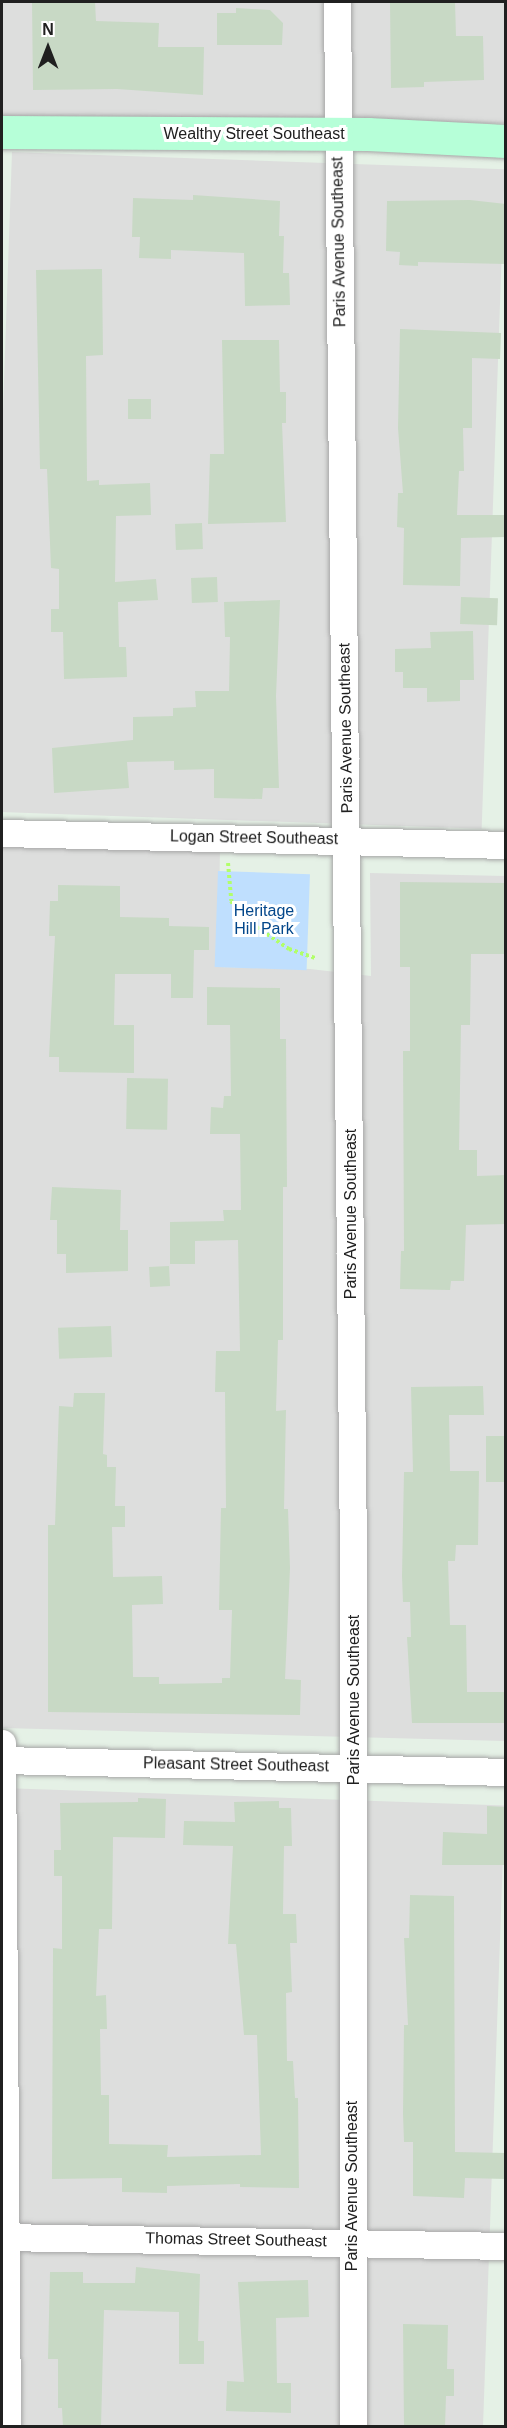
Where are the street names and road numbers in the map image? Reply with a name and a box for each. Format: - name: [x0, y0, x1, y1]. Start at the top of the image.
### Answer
- street label: Wealthy Street Southeast: [163, 124, 345, 144]
- street label: Paris Avenue Southeast: [328, 156, 350, 328]
- street label: Paris Avenue Southeast: [335, 642, 357, 814]
- street label: Logan Street Southeast: [170, 827, 338, 849]
- street label: Paris Avenue Southeast: [341, 1128, 361, 1300]
- street label: Paris Avenue Southeast: [344, 1614, 364, 1786]
- street label: Pleasant Street Southeast: [143, 1754, 329, 1776]
- street label: Paris Avenue Southeast: [342, 2100, 362, 2272]
- street label: Thomas Street Southeast: [145, 2229, 327, 2251]

